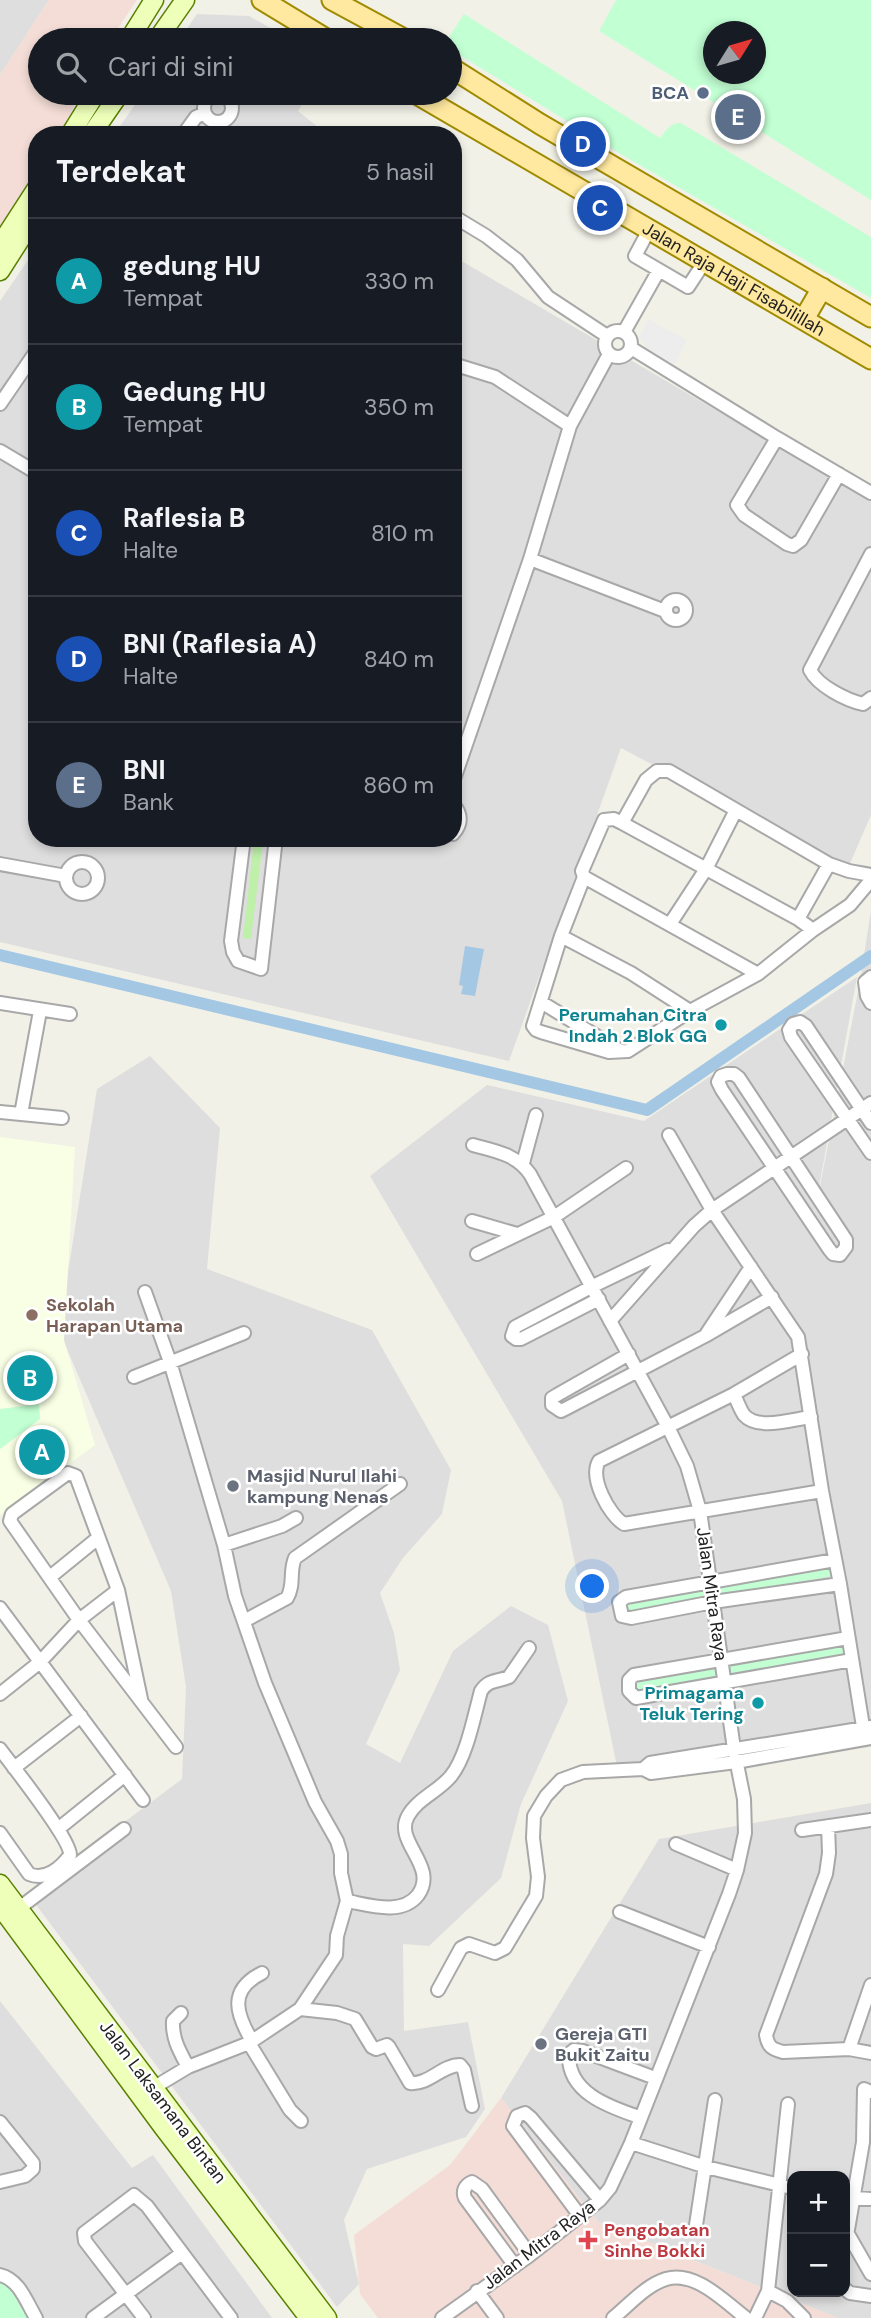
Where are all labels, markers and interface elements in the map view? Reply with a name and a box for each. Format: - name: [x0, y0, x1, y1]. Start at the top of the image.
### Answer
- north arrow: [703, 21, 766, 84]
- search box: [28, 28, 462, 105]
- icon: search: [52, 48, 90, 86]
- text: Cari di sini: [108, 50, 233, 84]
- place label: BCA: [652, 81, 689, 105]
- marker: BCA: [695, 85, 711, 101]
- pin: E: [715, 91, 761, 143]
- pin: D: [560, 118, 606, 170]
- text: Terdekat: [56, 152, 186, 191]
- text: 5 hasil: [366, 157, 434, 187]
- pin: C: [577, 182, 623, 234]
- street label: Jalan Raja Haji Fisabilillah: [638, 216, 829, 342]
- text: gedung HU: [123, 249, 261, 283]
- text: A: [71, 266, 87, 296]
- text: 330 m: [364, 266, 434, 296]
- text: Tempat: [123, 283, 203, 313]
- text: Gedung HU: [123, 375, 266, 409]
- text: B: [72, 392, 86, 422]
- text: 350 m: [364, 392, 434, 422]
- text: Tempat: [123, 409, 203, 439]
- text: Raflesia B: [123, 501, 245, 535]
- text: C: [71, 518, 87, 548]
- text: 810 m: [371, 518, 434, 548]
- text: Halte: [123, 535, 178, 565]
- text: BNI (Raflesia A): [123, 627, 317, 661]
- text: D: [71, 644, 87, 674]
- text: 840 m: [364, 644, 434, 674]
- text: Halte: [123, 661, 178, 691]
- text: BNI: [123, 753, 166, 787]
- text: E: [72, 770, 86, 800]
- text: 860 m: [363, 770, 434, 800]
- text: Bank: [123, 787, 174, 817]
- place label: Perumahan Citra Indah 2 Blok GG: [559, 1003, 707, 1048]
- marker: Perumahan Citra Indah 2 Blok GG: [713, 1017, 729, 1033]
- place label: Sekolah Harapan Utama: [46, 1293, 183, 1338]
- marker: Sekolah Harapan Utama: [24, 1307, 40, 1323]
- pin: B: [7, 1352, 53, 1404]
- pin: A: [19, 1426, 65, 1478]
- place label: Masjid Nurul Ilahi kampung Nenas: [247, 1464, 397, 1509]
- marker: Masjid Nurul Ilahi kampung Nenas: [225, 1478, 241, 1494]
- street label: Jalan Mitra Raya: [691, 1526, 733, 1662]
- your location: [575, 1569, 609, 1603]
- place label: Primagama Teluk Tering: [639, 1681, 744, 1726]
- marker: Primagama Teluk Tering: [750, 1695, 766, 1711]
- street label: Jalan Laksamana Bintan: [94, 2016, 232, 2188]
- place label: Gereja GTI Bukit Zaitu: [555, 2022, 650, 2067]
- marker: Gereja GTI Bukit Zaitu: [533, 2036, 549, 2052]
- map controls: [787, 2171, 850, 2297]
- button: +: [787, 2171, 850, 2234]
- street label: Jalan Mitra Raya: [478, 2195, 600, 2295]
- place label: Pengobatan Sinhe Bokki: [604, 2218, 710, 2263]
- marker: Pengobatan Sinhe Bokki: [578, 2230, 598, 2250]
- button: −: [787, 2234, 850, 2297]

